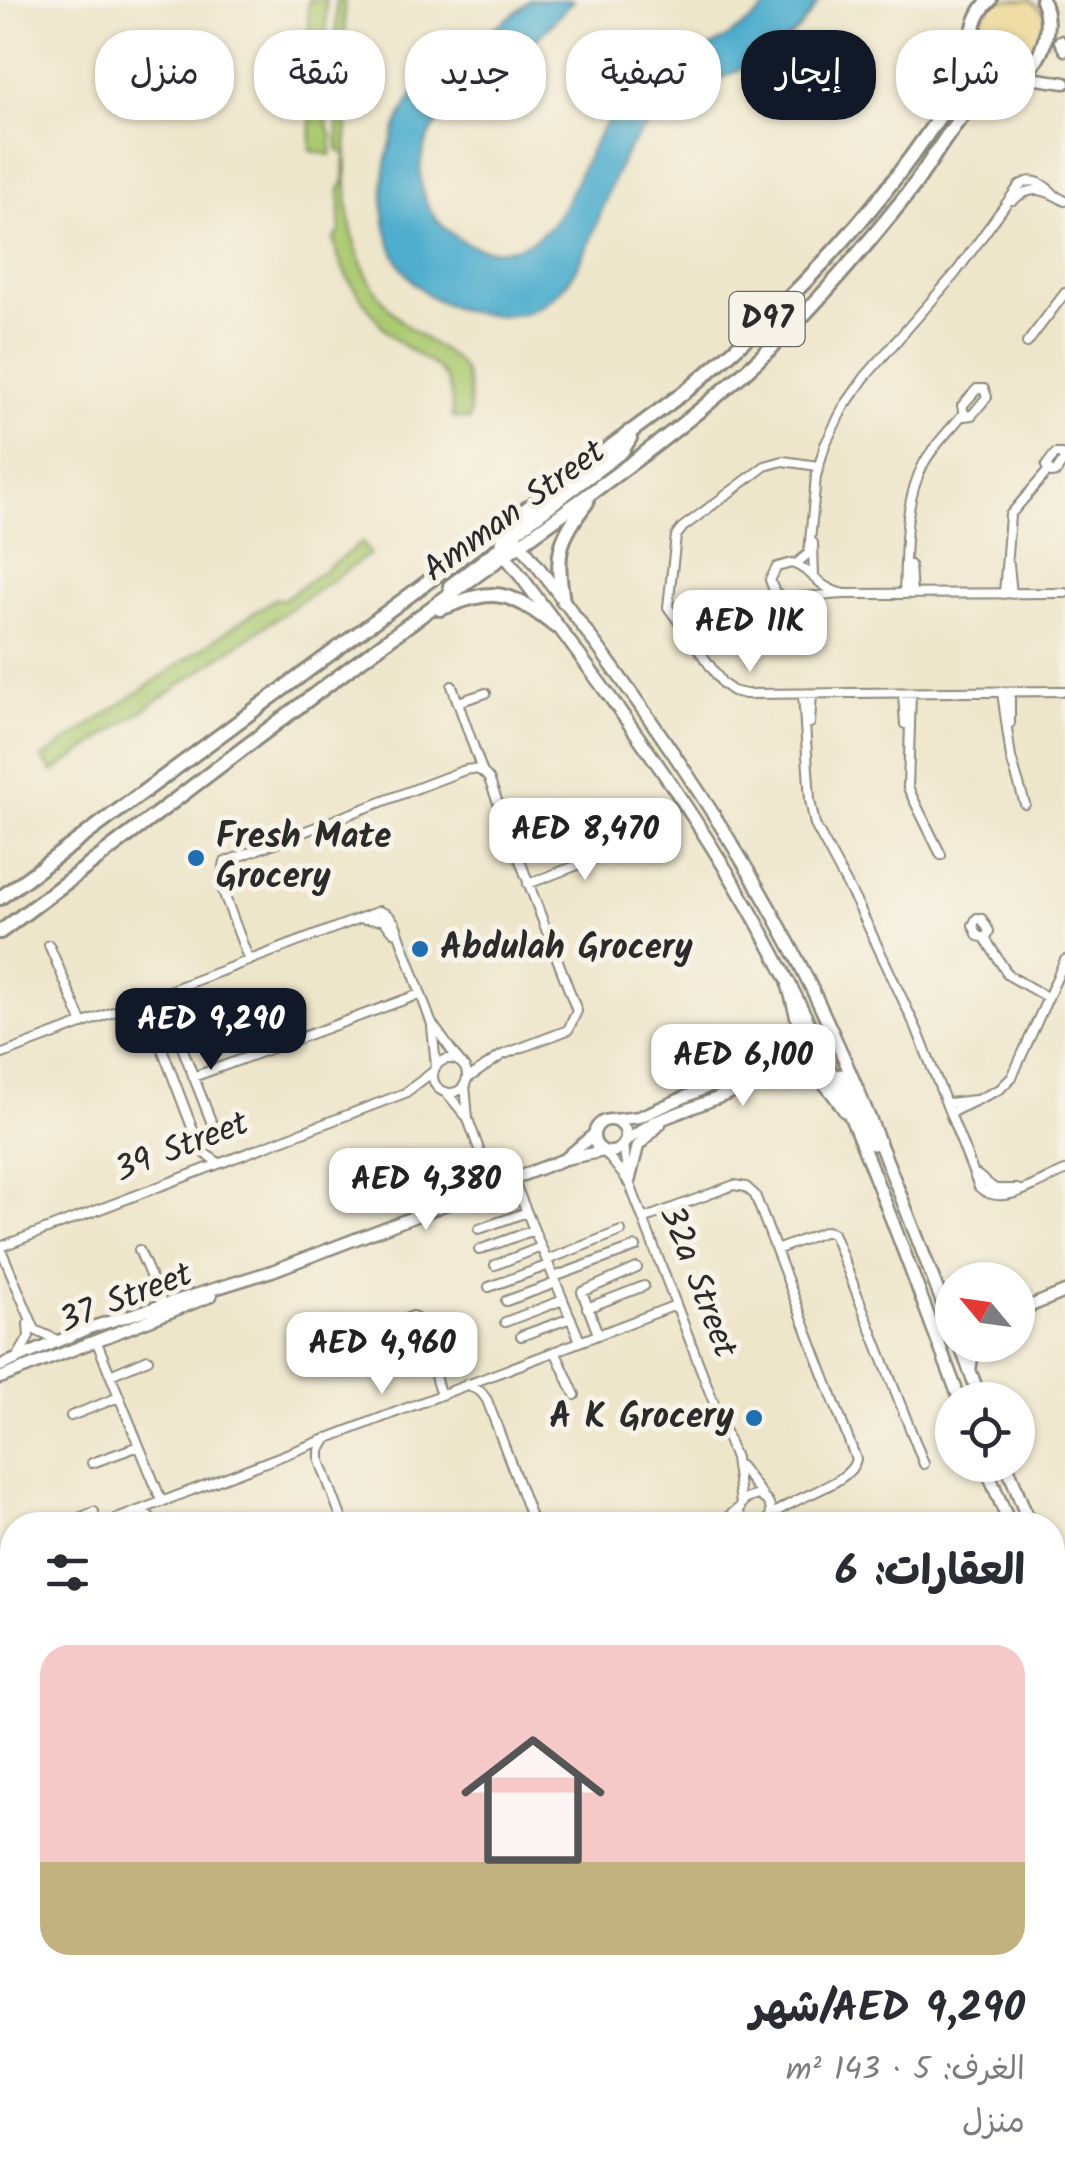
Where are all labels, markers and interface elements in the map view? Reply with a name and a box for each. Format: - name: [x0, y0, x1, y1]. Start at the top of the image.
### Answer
- chip: منزل: [95, 30, 234, 120]
- chip: شقة: [254, 30, 385, 120]
- chip: جديد: [405, 30, 546, 120]
- chip: تصفية: [566, 30, 721, 120]
- chip: إيجار: [741, 30, 876, 120]
- chip: شراء: [896, 30, 1035, 120]
- road number: D97: [730, 292, 804, 346]
- street label: Amman Street: [412, 426, 619, 598]
- pin: AED 11K: [658, 590, 842, 675]
- text: AED 11K: [695, 597, 805, 648]
- pin: AED 8,470: [471, 798, 699, 883]
- text: AED 8,470: [511, 805, 659, 856]
- place label: Fresh Mate Grocery: [216, 810, 391, 906]
- marker: Fresh Mate Grocery: [185, 847, 207, 869]
- place label: Abdulah Grocery: [440, 921, 694, 977]
- marker: Abdulah Grocery: [409, 938, 431, 960]
- pin: AED 9,290: [97, 988, 325, 1073]
- text: AED 9,290: [137, 995, 285, 1046]
- pin: AED 6,100: [629, 1024, 857, 1109]
- text: AED 6,100: [673, 1031, 813, 1082]
- street label: 39 Street: [107, 1097, 258, 1199]
- pin: AED 4,380: [312, 1148, 540, 1233]
- text: AED 4,380: [351, 1155, 501, 1206]
- street label: 32a Street: [642, 1197, 752, 1367]
- street label: 37 Street: [51, 1248, 201, 1350]
- north arrow: [935, 1262, 1035, 1362]
- map controls: [935, 1262, 1035, 1482]
- pin: AED 4,960: [268, 1312, 496, 1397]
- text: AED 4,960: [308, 1319, 456, 1370]
- button: locate: [935, 1382, 1035, 1482]
- place label: A K Grocery: [549, 1390, 735, 1446]
- marker: A K Grocery: [743, 1407, 765, 1429]
- text: العقارات: 6: [835, 1539, 1025, 1606]
- icon: filters: [40, 1545, 95, 1600]
- icon: home: [443, 1710, 623, 1890]
- text: AED 9,290/شهر: [750, 1976, 1025, 2043]
- text: الغرف: 5 · 143 m²: [786, 2045, 1025, 2096]
- text: منزل: [962, 2098, 1025, 2149]

